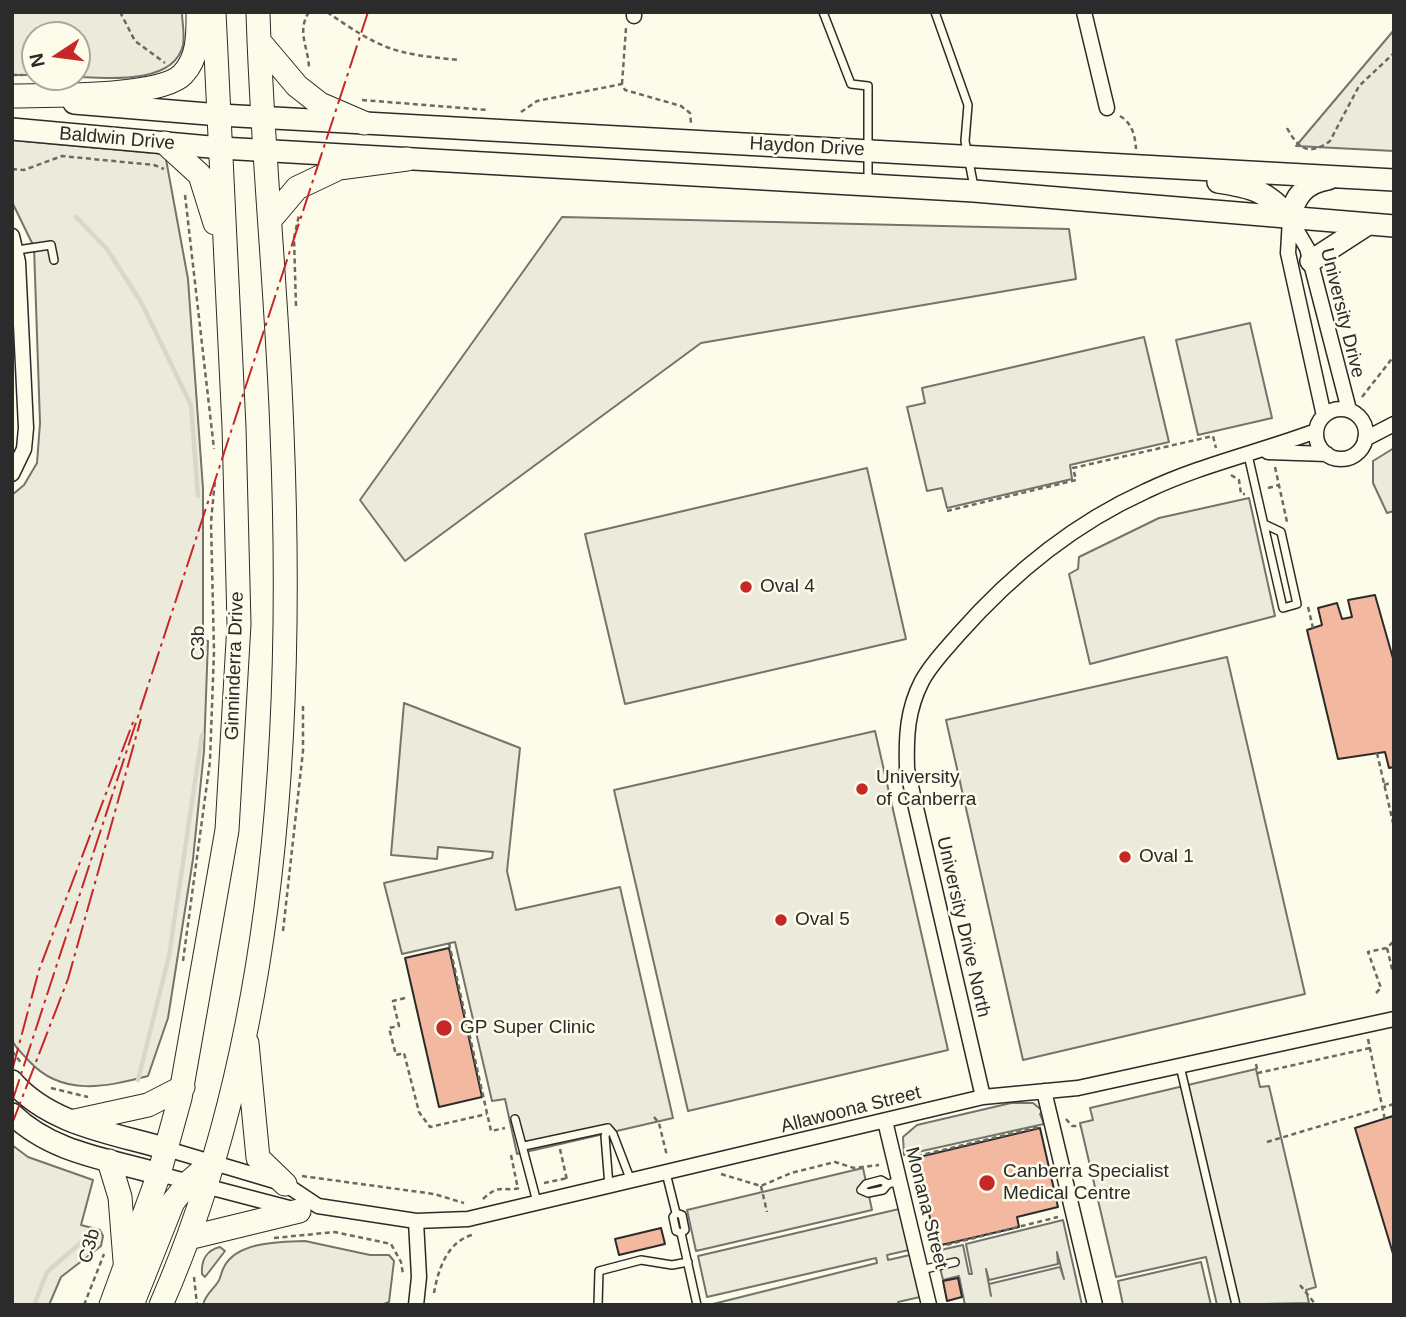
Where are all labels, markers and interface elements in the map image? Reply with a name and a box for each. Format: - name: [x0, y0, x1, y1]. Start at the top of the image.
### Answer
- north arrow: [21, 21, 91, 91]
- text: N: [25, 51, 49, 69]
- street label: Baldwin Drive: [58, 123, 176, 155]
- street label: Haydon Drive: [749, 133, 865, 161]
- street label: University Drive: [1315, 246, 1369, 380]
- place label: Oval 4: [760, 576, 815, 598]
- marker: Oval 4: [738, 579, 754, 595]
- street label: Ginninderra Drive: [221, 591, 249, 741]
- street label: C3b: [188, 626, 210, 660]
- place label: University of Canberra: [876, 767, 976, 811]
- marker: University of Canberra: [854, 781, 870, 797]
- street label: University Drive North: [931, 834, 995, 1020]
- place label: Oval 1: [1139, 846, 1194, 868]
- marker: Oval 1: [1117, 849, 1133, 865]
- place label: Oval 5: [795, 909, 850, 931]
- marker: Oval 5: [773, 912, 789, 928]
- place label: GP Super Clinic: [460, 1017, 595, 1039]
- marker: GP Super Clinic: [434, 1018, 454, 1038]
- street label: Allawoona Street: [779, 1082, 923, 1138]
- street label: Monana Street: [900, 1145, 952, 1271]
- place label: Canberra Specialist Medical Centre: [1003, 1161, 1169, 1205]
- marker: Canberra Specialist Medical Centre: [977, 1173, 997, 1193]
- street label: C3b: [74, 1226, 106, 1266]

